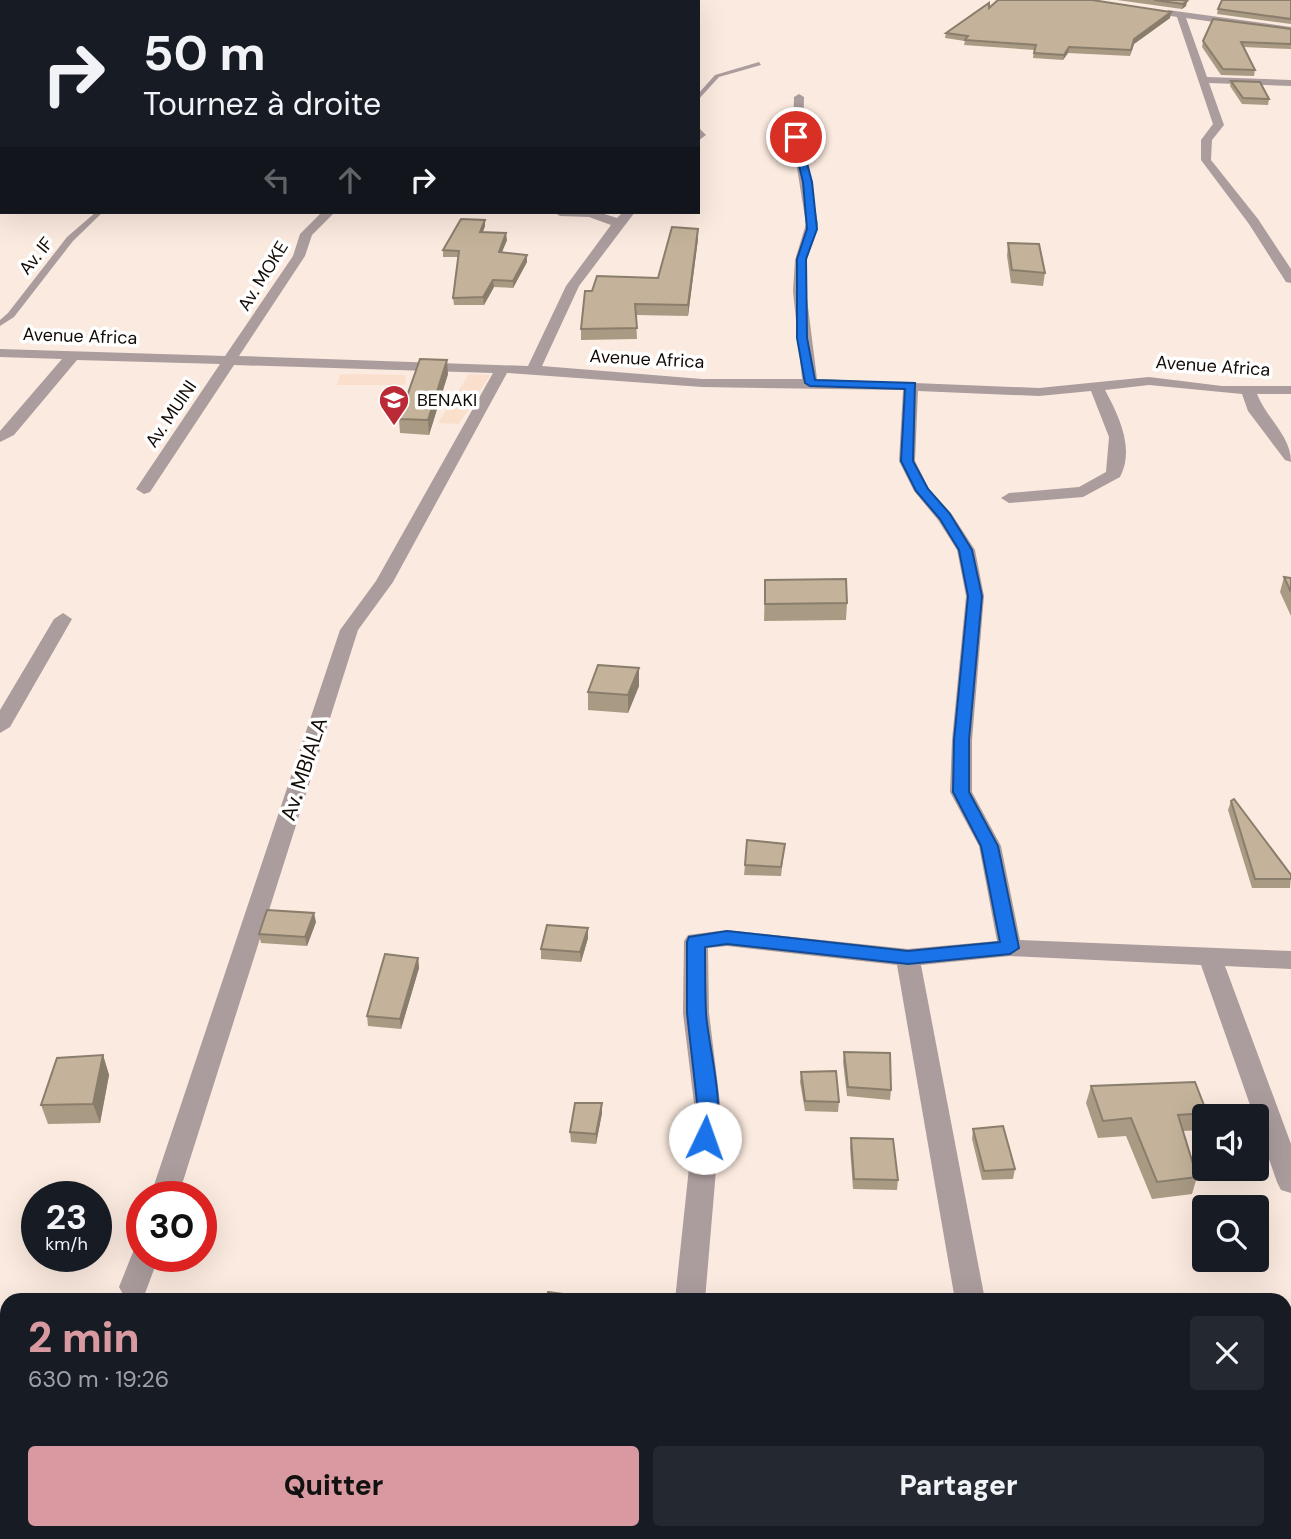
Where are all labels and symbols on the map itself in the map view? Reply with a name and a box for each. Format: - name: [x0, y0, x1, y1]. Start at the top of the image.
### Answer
- pin: [766, 107, 826, 167]
- street label: Av. IF: [13, 232, 59, 280]
- street label: Av. MOKE: [232, 237, 294, 315]
- street label: Avenue Africa: [22, 322, 138, 350]
- street label: Avenue Africa: [589, 344, 705, 374]
- street label: Avenue Africa: [1155, 350, 1271, 382]
- street label: Av. MUINI: [140, 376, 202, 452]
- school or university icon: BENAKI: [377, 383, 411, 427]
- place label: BENAKI: [417, 388, 477, 412]
- street label: Av. MBIALA: [274, 714, 334, 824]
- position arrow: [668, 1101, 742, 1175]
- speed limit sign: 30: [126, 1181, 217, 1272]

